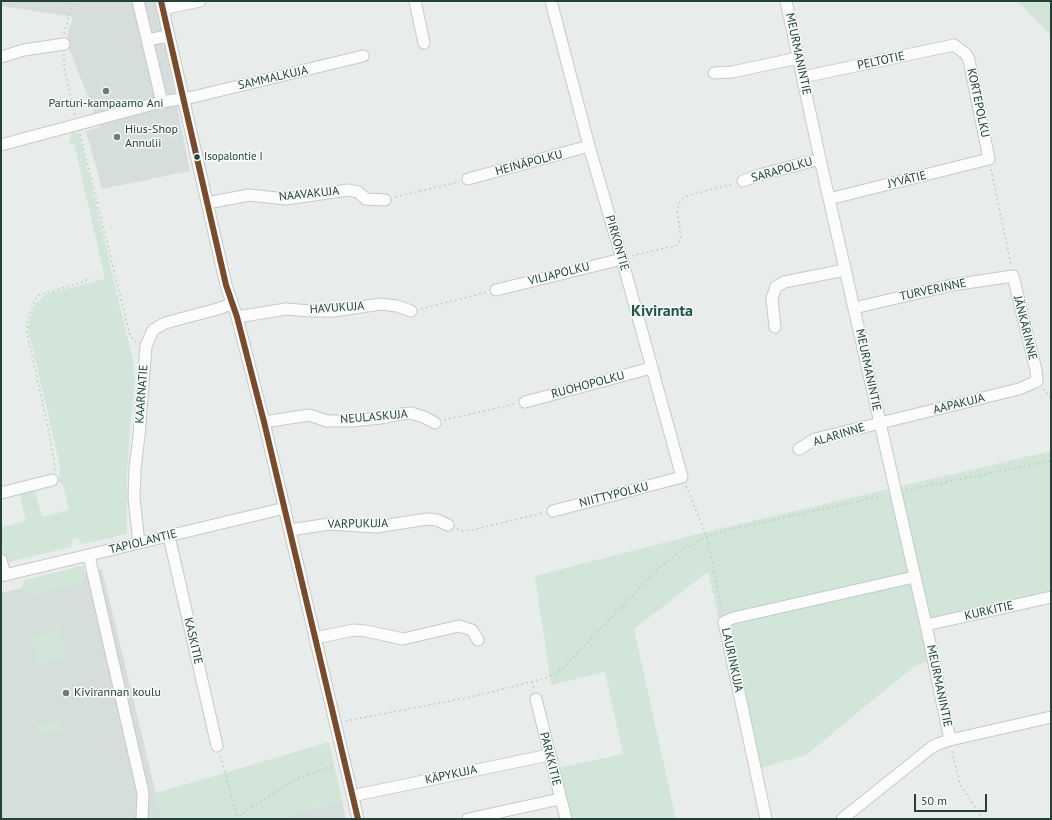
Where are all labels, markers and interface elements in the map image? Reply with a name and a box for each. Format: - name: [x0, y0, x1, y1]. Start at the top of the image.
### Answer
- street label: MEURMANINTIE: [782, 12, 814, 96]
- street label: PELTOTIE: [856, 49, 906, 73]
- street label: SAMMALKUJA: [237, 63, 309, 93]
- street label: KORTEPOLKU: [964, 67, 992, 139]
- marker: Parturi-kampaamo Ani: [101, 86, 111, 96]
- place label: Parturi-kampaamo Ani: [49, 97, 163, 111]
- place label: Hius-Shop Annulii: [125, 123, 178, 151]
- marker: Hius-Shop Annulii: [112, 132, 122, 142]
- street label: HEINÄPOLKU: [494, 147, 564, 179]
- place label: Isopalontie I: [204, 150, 263, 164]
- marker: Isopalontie I: [192, 152, 202, 162]
- street label: SARAPOLKU: [750, 154, 814, 186]
- street label: JYVÄTIE: [886, 168, 928, 192]
- street label: NAAVAKUJA: [278, 184, 340, 204]
- street label: PIRKONTIE: [602, 214, 632, 272]
- street label: VILJAPOLKU: [527, 259, 591, 289]
- street label: TURVERINNE: [898, 276, 968, 304]
- street label: JÄNKÄRINNE: [1010, 294, 1040, 362]
- street label: HAVUKUJA: [309, 299, 365, 317]
- district label: Kiviranta: [631, 301, 693, 321]
- street label: MEURMANINTIE: [852, 328, 884, 412]
- street label: KAARNATIE: [133, 364, 151, 424]
- street label: RUOHOPOLKU: [550, 368, 626, 402]
- street label: AAPAKUJA: [932, 391, 986, 417]
- street label: NEULASKUJA: [340, 407, 408, 427]
- street label: ALARINNE: [811, 420, 867, 450]
- street label: NIITTYPOLKU: [578, 479, 650, 511]
- street label: VARPUKUJA: [328, 516, 388, 532]
- street label: TAPIOLANTIE: [108, 527, 178, 557]
- street label: KURKITIE: [963, 598, 1015, 624]
- street label: KASKITIE: [181, 616, 205, 666]
- street label: LAURINKUJA: [718, 626, 746, 694]
- street label: MEURMANINTIE: [923, 644, 955, 728]
- place label: Kivirannan koulu: [74, 686, 161, 700]
- marker: Kivirannan koulu: [61, 688, 71, 698]
- street label: PARKKITIE: [536, 731, 564, 787]
- street label: KÄPYKUJA: [424, 762, 478, 788]
- scale bar: [916, 786, 989, 812]
- text: 50 m: [921, 793, 947, 808]

